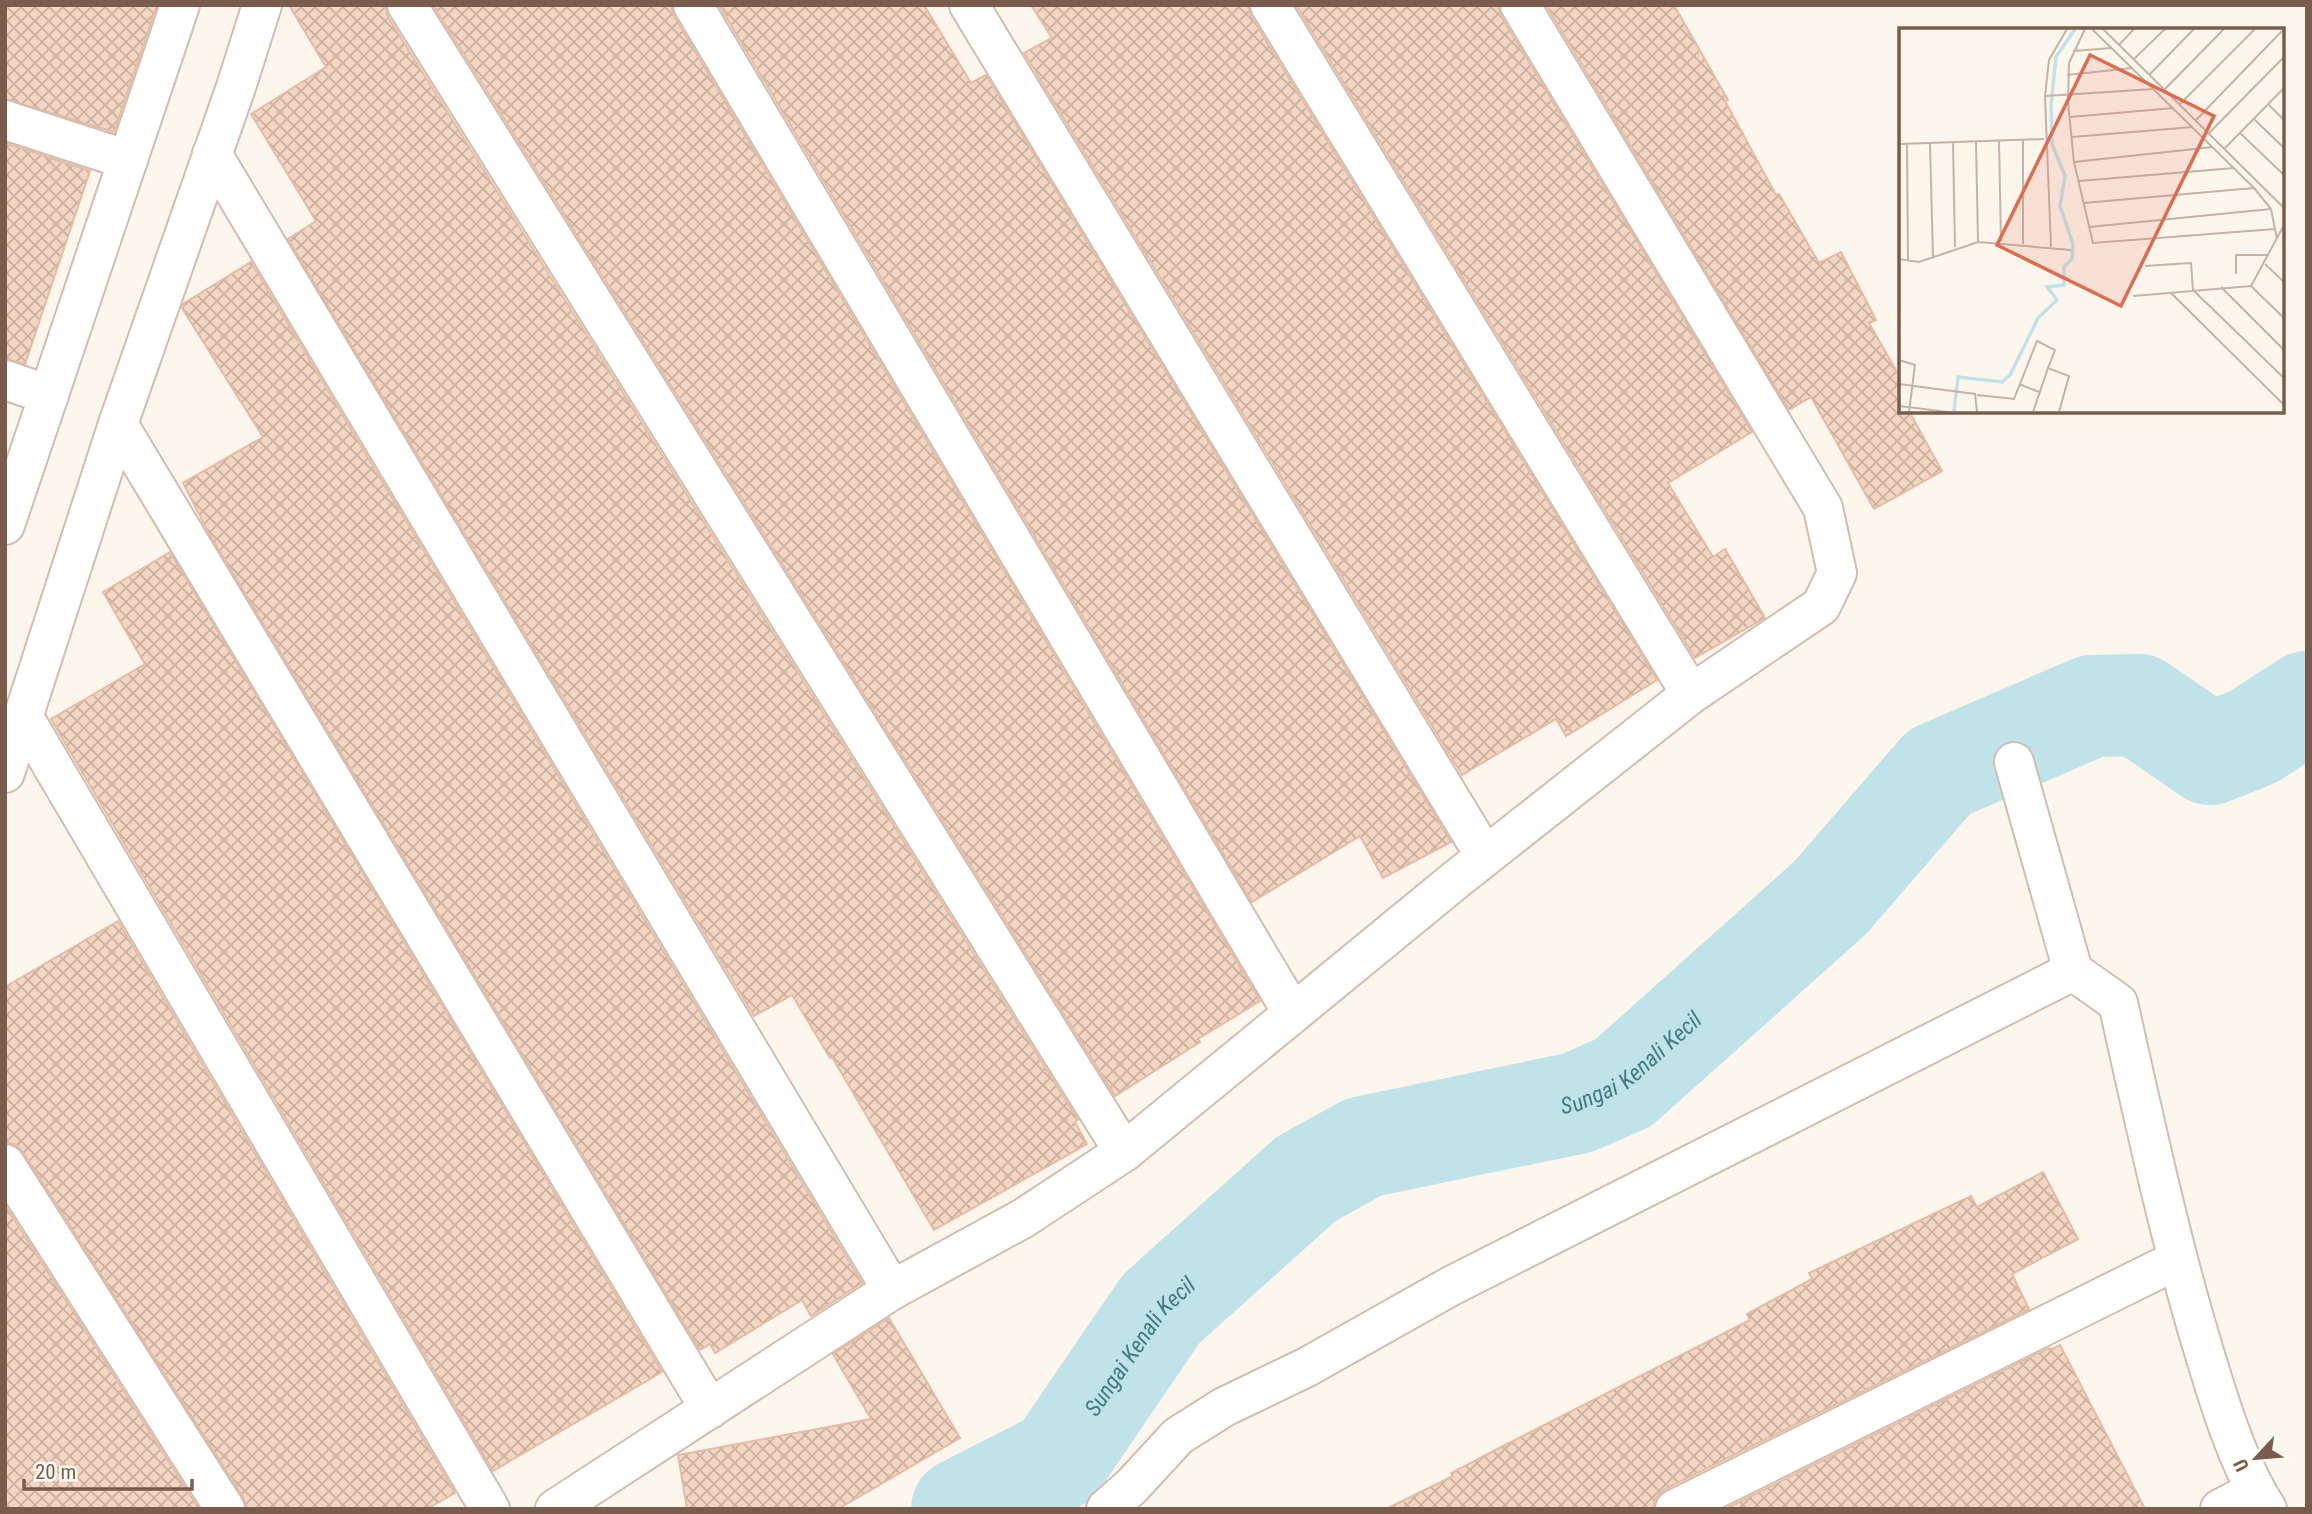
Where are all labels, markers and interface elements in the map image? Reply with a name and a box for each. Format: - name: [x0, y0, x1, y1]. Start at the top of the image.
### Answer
- inset map: [1899, 28, 2284, 413]
- water label: Sungai Kenali Kecil: [1558, 1006, 1708, 1120]
- water label: Sungai Kenali Kecil: [1079, 1271, 1202, 1421]
- north arrow: [2221, 1423, 2291, 1493]
- scale bar: [24, 1448, 192, 1492]
- text: U: [2228, 1455, 2254, 1475]
- text: 20 m: [35, 1460, 76, 1484]

